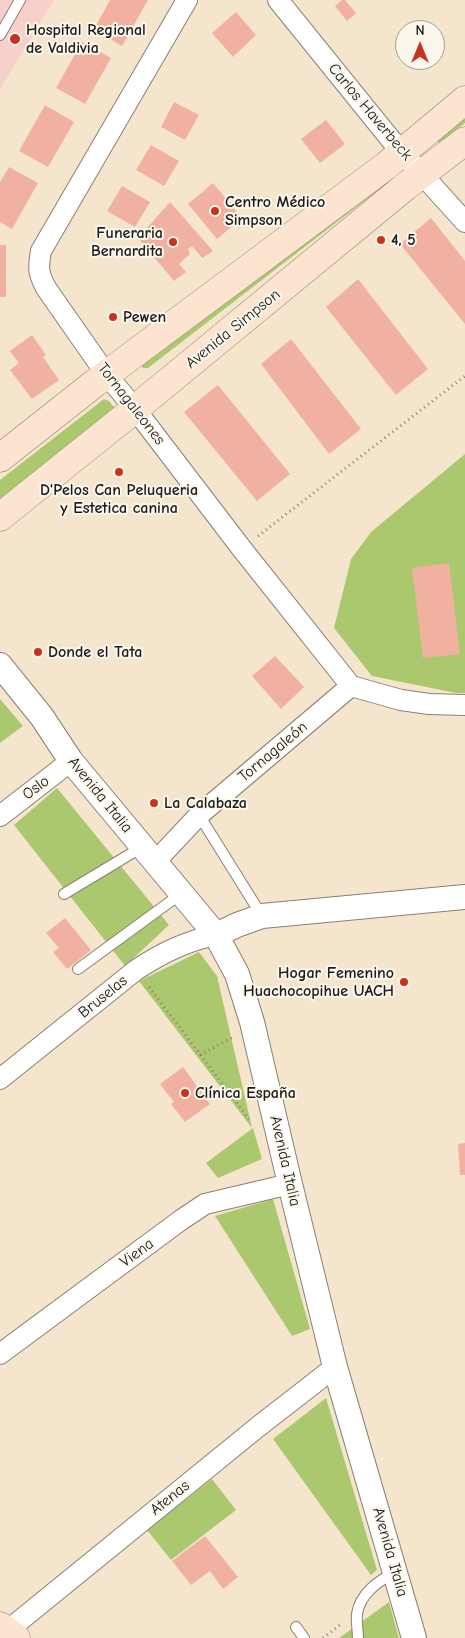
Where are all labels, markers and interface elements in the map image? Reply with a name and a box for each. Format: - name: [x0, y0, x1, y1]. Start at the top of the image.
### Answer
- place label: Hospital Regional de Valdivia: [26, 20, 146, 58]
- north arrow: [395, 20, 445, 70]
- text: N: [415, 22, 425, 39]
- marker: Hospital Regional de Valdivia: [8, 32, 22, 46]
- street label: Carlos Haverbeck: [324, 60, 416, 164]
- place label: Centro Médico Simpson: [225, 192, 325, 230]
- marker: Centro Médico Simpson: [209, 205, 221, 217]
- place label: Funeraria Bernardita: [91, 223, 163, 261]
- place label: 4, 5: [391, 230, 416, 250]
- marker: 4, 5: [375, 234, 387, 246]
- marker: Funeraria Bernardita: [167, 236, 179, 248]
- street label: Avenida Simpson: [182, 285, 284, 373]
- place label: Pewen: [123, 307, 166, 327]
- marker: Pewen: [107, 311, 119, 323]
- street label: Tornagaleones: [93, 359, 169, 449]
- marker: D'Pelos Can Peluqueria y Estetica canina: [113, 466, 125, 478]
- place label: D'Pelos Can Peluqueria y Estetica canina: [40, 480, 198, 518]
- place label: Donde el Tata: [48, 642, 142, 662]
- marker: Donde el Tata: [32, 646, 44, 658]
- street label: Tornagaleón: [235, 718, 311, 786]
- street label: Avenida Italia: [64, 753, 136, 837]
- street label: Oslo: [19, 772, 53, 804]
- place label: La Calabaza: [164, 793, 247, 813]
- marker: La Calabaza: [148, 797, 160, 809]
- place label: Hogar Femenino Huachocopihue UACH: [243, 963, 394, 1001]
- street label: Bruselas: [75, 971, 131, 1023]
- marker: Hogar Femenino Huachocopihue UACH: [398, 976, 410, 988]
- place label: Clínica España: [195, 1083, 296, 1103]
- marker: Clínica España: [179, 1087, 191, 1099]
- street label: Avenida Italia: [265, 1114, 305, 1208]
- street label: Viena: [116, 1234, 158, 1272]
- street label: Atenas: [146, 1476, 194, 1520]
- street label: Avenida Italia: [368, 1505, 412, 1599]

